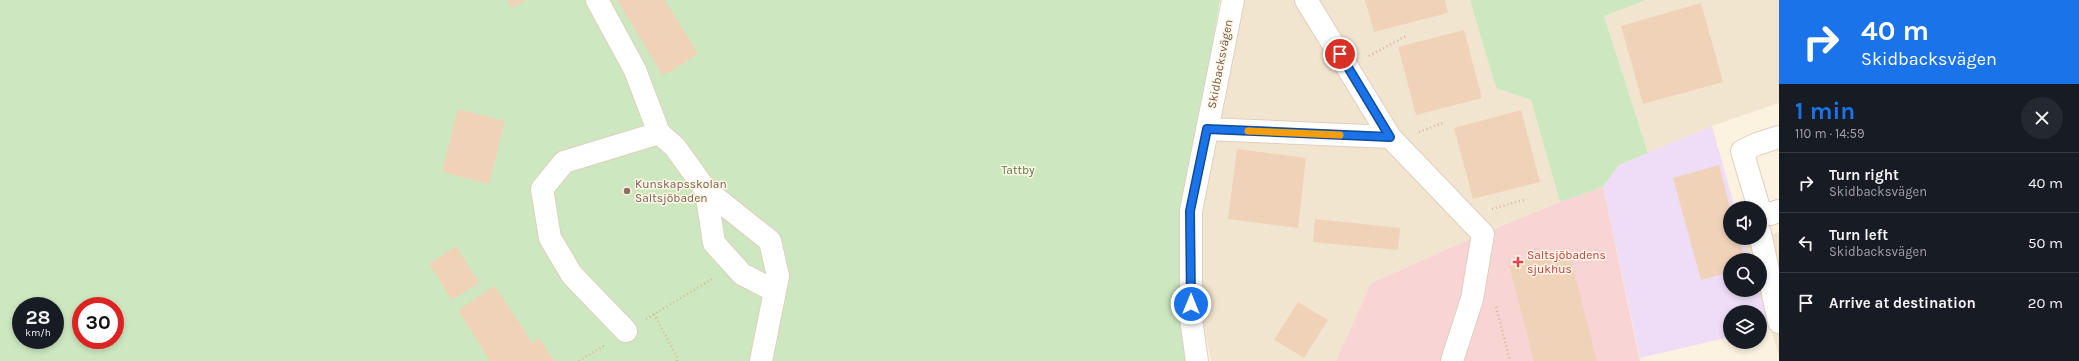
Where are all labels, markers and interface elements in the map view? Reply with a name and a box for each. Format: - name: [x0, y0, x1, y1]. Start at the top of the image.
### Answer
- text: 40 m: [1861, 14, 1929, 47]
- icon: right: [1795, 16, 1847, 68]
- street label: Skidbacksvägen: [1204, 18, 1236, 110]
- pin: [1323, 37, 1357, 71]
- icon: arrive: [1329, 43, 1351, 65]
- text: Skidbacksvägen: [1861, 48, 1997, 70]
- text: 1 min: [1795, 97, 1855, 125]
- button: close: [2021, 97, 2063, 139]
- text: 110 m · 14:59: [1795, 126, 1865, 141]
- park label: Tattby: [1001, 163, 1035, 177]
- text: Turn right: [1829, 166, 1899, 184]
- icon: right: [1795, 172, 1817, 194]
- text: 40 m: [2028, 174, 2063, 192]
- place label: Kunskapsskolan Saltsjöbaden: [635, 177, 727, 205]
- text: Skidbacksvägen: [1829, 184, 1927, 199]
- marker: Kunskapsskolan Saltsjöbaden: [622, 186, 632, 196]
- map controls: [1723, 201, 1767, 349]
- button: sound: [1723, 201, 1767, 245]
- text: Turn left: [1829, 226, 1888, 244]
- icon: left: [1795, 232, 1817, 254]
- text: 50 m: [2028, 234, 2063, 252]
- text: Skidbacksvägen: [1829, 244, 1927, 259]
- place label: Saltsjöbadens sjukhus: [1527, 248, 1606, 276]
- button: search: [1723, 253, 1767, 297]
- marker: Saltsjöbadens sjukhus: [1512, 256, 1524, 268]
- position arrow: [1170, 283, 1212, 325]
- icon: arrive: [1795, 292, 1817, 314]
- text: Arrive at destination: [1829, 294, 1976, 312]
- text: 20 m: [2028, 294, 2063, 312]
- speed limit sign: 30: [72, 297, 124, 349]
- button: layers: [1723, 305, 1767, 349]
- text: 28: [25, 306, 51, 329]
- text: km/h: [25, 327, 51, 339]

